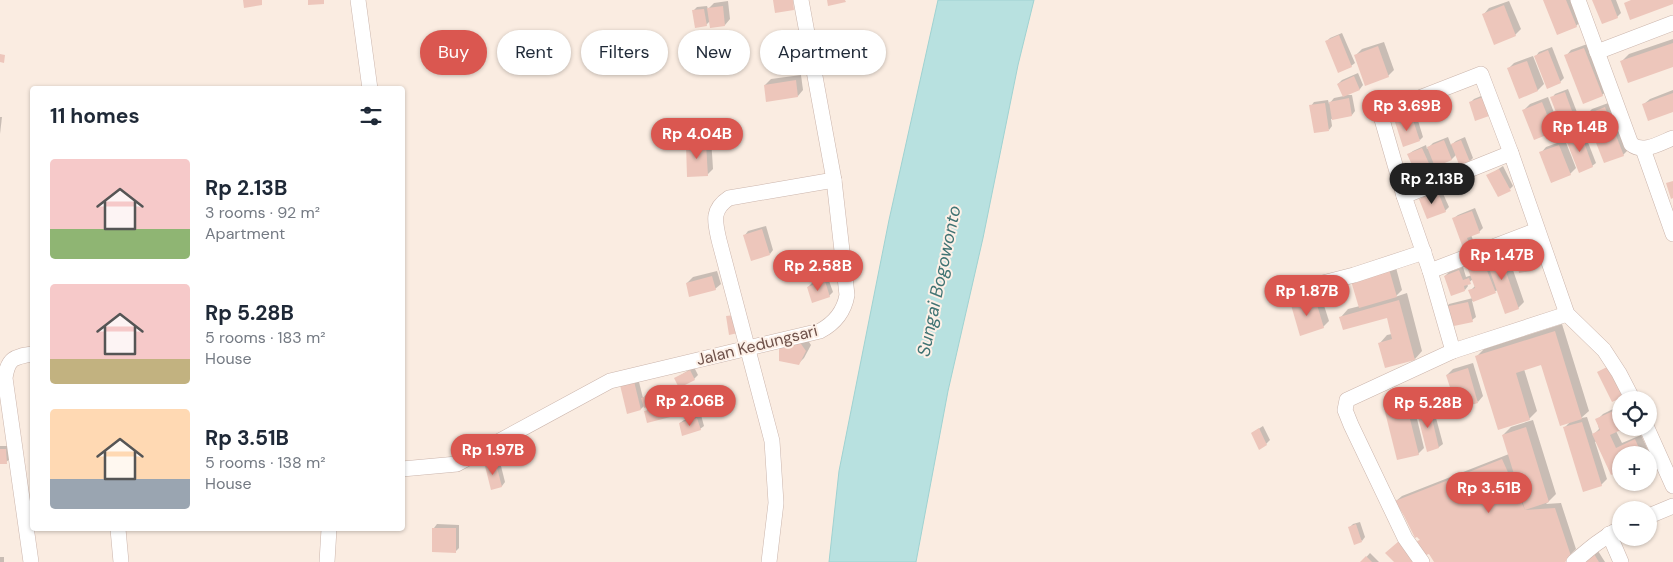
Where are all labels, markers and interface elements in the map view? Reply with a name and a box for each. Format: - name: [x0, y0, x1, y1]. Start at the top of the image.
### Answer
- chip: Buy: [420, 30, 487, 75]
- chip: Rent: [497, 30, 571, 75]
- chip: Filters: [581, 30, 668, 75]
- chip: New: [678, 30, 750, 75]
- chip: Apartment: [760, 30, 886, 75]
- pin: Rp 3.69B: [1355, 90, 1459, 132]
- text: Rp 3.69B: [1373, 95, 1441, 116]
- text: 11 homes: [50, 102, 140, 130]
- icon: filters: [357, 102, 385, 130]
- pin: Rp 1.4B: [1534, 110, 1626, 153]
- text: Rp 1.4B: [1553, 116, 1607, 137]
- pin: Rp 4.04B: [645, 118, 749, 160]
- text: Rp 4.04B: [662, 123, 732, 144]
- pin: Rp 2.13B: [1380, 162, 1484, 205]
- text: Rp 2.13B: [1401, 168, 1463, 189]
- text: Rp 2.13B: [205, 174, 287, 202]
- icon: home: [90, 179, 150, 239]
- text: 3 rooms · 92 m²: [205, 202, 320, 223]
- water label: Sungai Bogowonto: [911, 203, 967, 359]
- text: Apartment: [205, 223, 285, 244]
- pin: Rp 1.47B: [1450, 238, 1554, 281]
- text: Rp 1.47B: [1470, 244, 1534, 265]
- pin: Rp 2.58B: [766, 250, 870, 292]
- text: Rp 2.58B: [784, 255, 852, 276]
- pin: Rp 1.87B: [1255, 274, 1359, 317]
- text: Rp 1.87B: [1276, 280, 1338, 301]
- text: Rp 5.28B: [205, 299, 294, 327]
- icon: home: [90, 304, 150, 364]
- street label: Jalan Kedungsari: [694, 320, 820, 370]
- text: 5 rooms · 183 m²: [205, 327, 326, 348]
- text: House: [205, 348, 252, 369]
- pin: Rp 2.06B: [638, 384, 742, 427]
- pin: Rp 5.28B: [1376, 386, 1480, 429]
- text: Rp 2.06B: [656, 390, 724, 411]
- map controls: [1612, 391, 1657, 546]
- button: locate: [1612, 391, 1657, 436]
- text: Rp 5.28B: [1394, 392, 1462, 413]
- text: Rp 3.51B: [205, 424, 289, 452]
- icon: home: [90, 429, 150, 489]
- pin: Rp 1.97B: [441, 434, 545, 476]
- text: Rp 1.97B: [462, 439, 524, 460]
- button: +: [1612, 446, 1657, 491]
- text: 5 rooms · 138 m²: [205, 452, 326, 473]
- pin: Rp 3.51B: [1437, 472, 1541, 514]
- text: House: [205, 473, 252, 494]
- text: Rp 3.51B: [1457, 477, 1521, 498]
- button: −: [1612, 501, 1657, 546]

